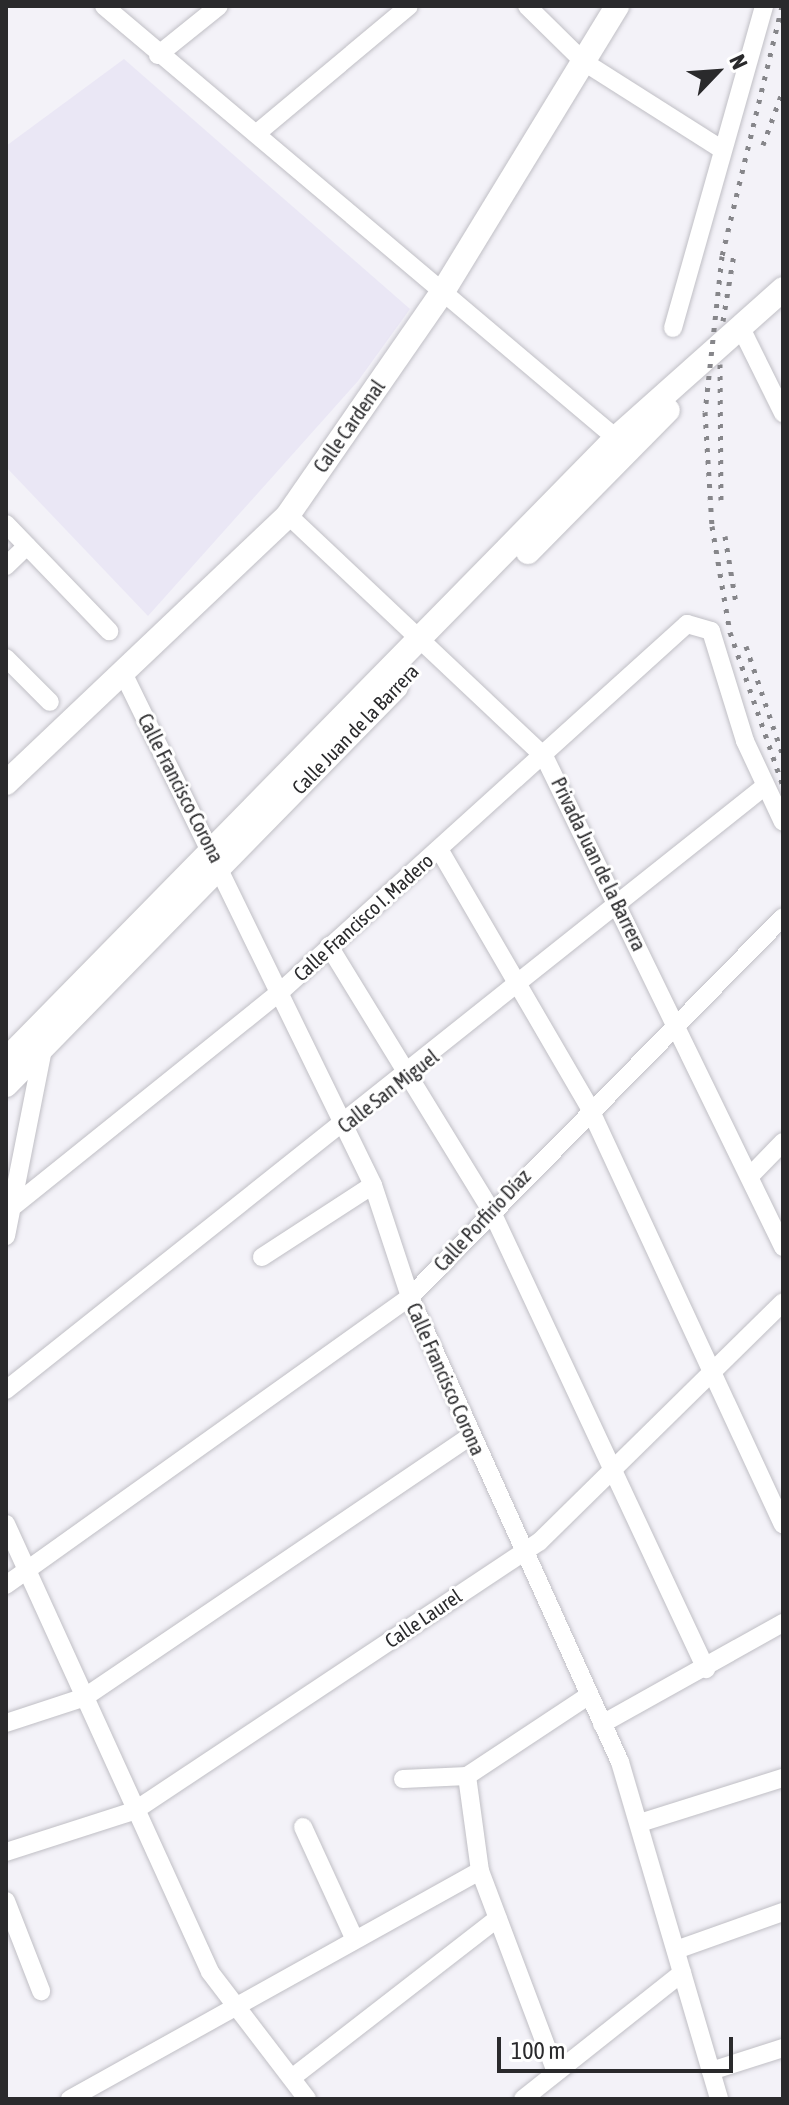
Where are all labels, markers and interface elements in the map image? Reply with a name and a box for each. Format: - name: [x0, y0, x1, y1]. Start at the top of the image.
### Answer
- north arrow: [677, 32, 757, 112]
- text: N: [724, 50, 753, 73]
- street label: Calle Cardenal: [308, 375, 390, 477]
- street label: Calle Juan de la Barrera: [287, 659, 423, 799]
- street label: Calle Francisco Corona: [133, 709, 229, 867]
- street label: Privada Juan de la Barrera: [547, 773, 651, 955]
- street label: Calle Francisco I. Madero: [288, 848, 438, 986]
- street label: Calle San Miguel: [333, 1044, 443, 1138]
- street label: Calle Porfirio Díaz: [429, 1164, 535, 1276]
- street label: Calle Francisco Corona: [402, 1299, 490, 1459]
- street label: Calle Laurel: [380, 1584, 466, 1652]
- scale bar: [501, 2021, 737, 2071]
- text: 100 m: [511, 2037, 565, 2064]

